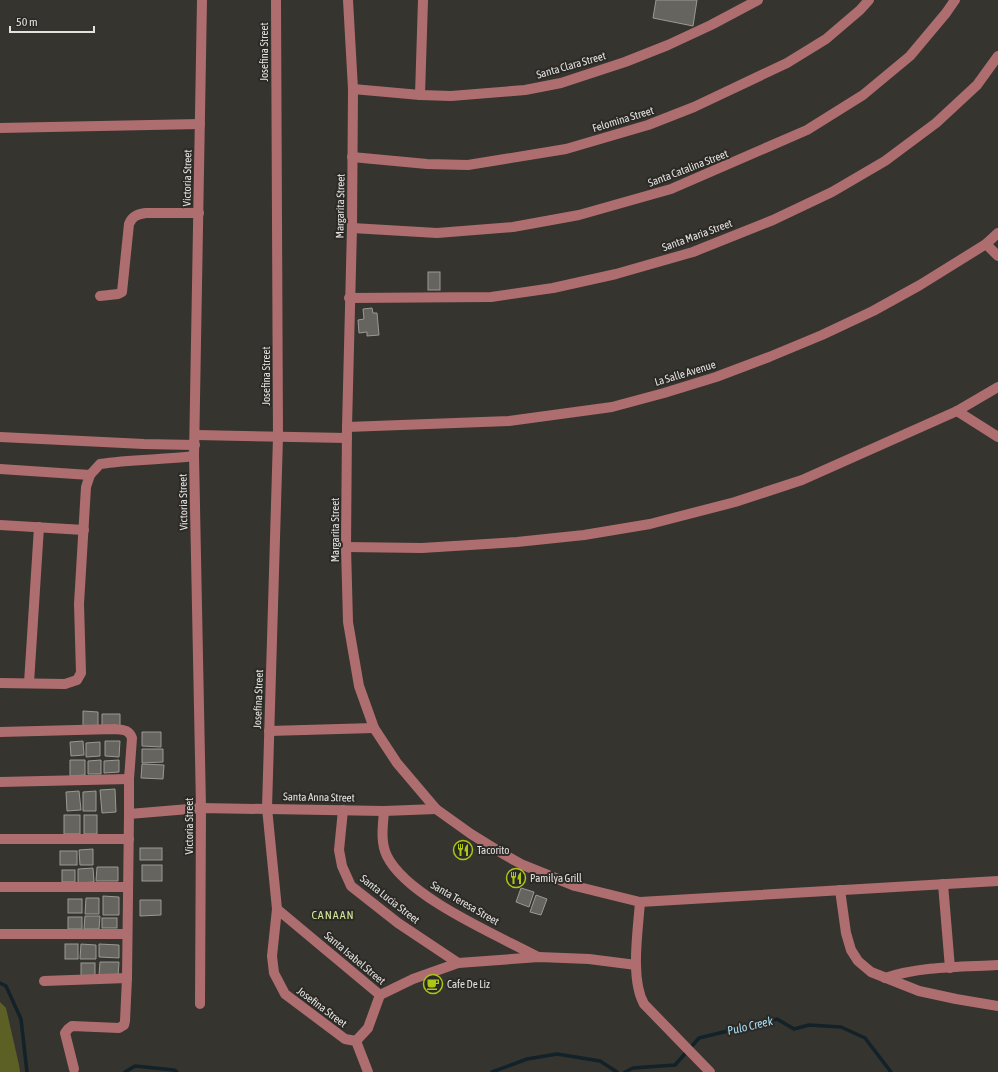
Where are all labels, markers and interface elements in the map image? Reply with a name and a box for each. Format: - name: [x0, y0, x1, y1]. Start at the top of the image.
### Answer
- scale bar: [10, 8, 94, 34]
- text: 50 m: [16, 15, 38, 29]
- street label: Josefina Street: [258, 22, 270, 82]
- street label: Santa Clara Street: [535, 49, 607, 81]
- street label: Felomina Street: [591, 104, 655, 134]
- street label: Santa Catalina Street: [646, 147, 730, 189]
- street label: Victoria Street: [181, 150, 193, 206]
- street label: Margarita Street: [333, 174, 347, 238]
- street label: Santa Maria Street: [660, 217, 734, 253]
- street label: Josefina Street: [260, 346, 272, 406]
- street label: La Salle Avenue: [653, 358, 717, 388]
- street label: Victoria Street: [177, 474, 189, 530]
- street label: Margarita Street: [329, 498, 341, 562]
- street label: Josefina Street: [251, 669, 265, 729]
- street label: Santa Anna Street: [283, 790, 355, 804]
- street label: Victoria Street: [183, 798, 195, 854]
- restaurant icon: Tacorito: [452, 839, 474, 861]
- place label: Tacorito: [477, 844, 509, 856]
- restaurant icon: Pamilya Grill: [505, 867, 527, 889]
- street label: Santa Lucia Street: [358, 872, 422, 926]
- place label: Pamilya Grill: [530, 872, 582, 884]
- street label: Santa Teresa Street: [429, 879, 501, 927]
- district label: CANAAN: [311, 908, 355, 922]
- street label: Santa Isabel Street: [322, 929, 388, 987]
- cafe icon: Cafe De Liz: [422, 973, 444, 995]
- place label: Cafe De Liz: [447, 978, 490, 990]
- street label: Josefina Street: [295, 984, 349, 1030]
- water label: Pulo Creek: [726, 1014, 775, 1038]

